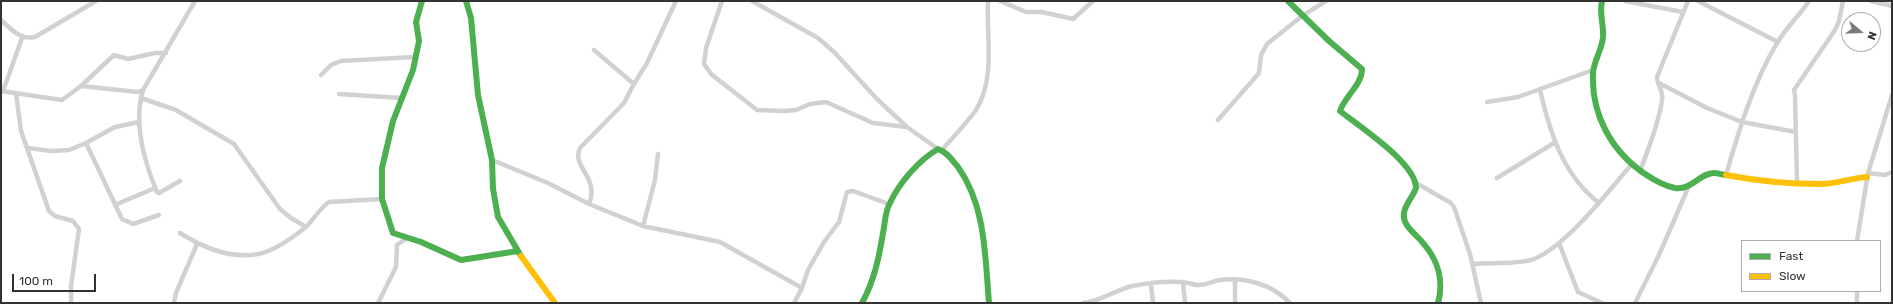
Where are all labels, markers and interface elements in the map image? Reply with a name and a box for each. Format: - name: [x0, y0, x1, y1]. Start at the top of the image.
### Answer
- north arrow: [1841, 12, 1881, 52]
- text: N: [1864, 30, 1879, 42]
- legend: [1741, 240, 1881, 292]
- text: Fast: [1779, 249, 1803, 263]
- scale bar: [14, 266, 98, 292]
- text: Slow: [1779, 269, 1806, 283]
- text: 100 m: [19, 274, 53, 288]

